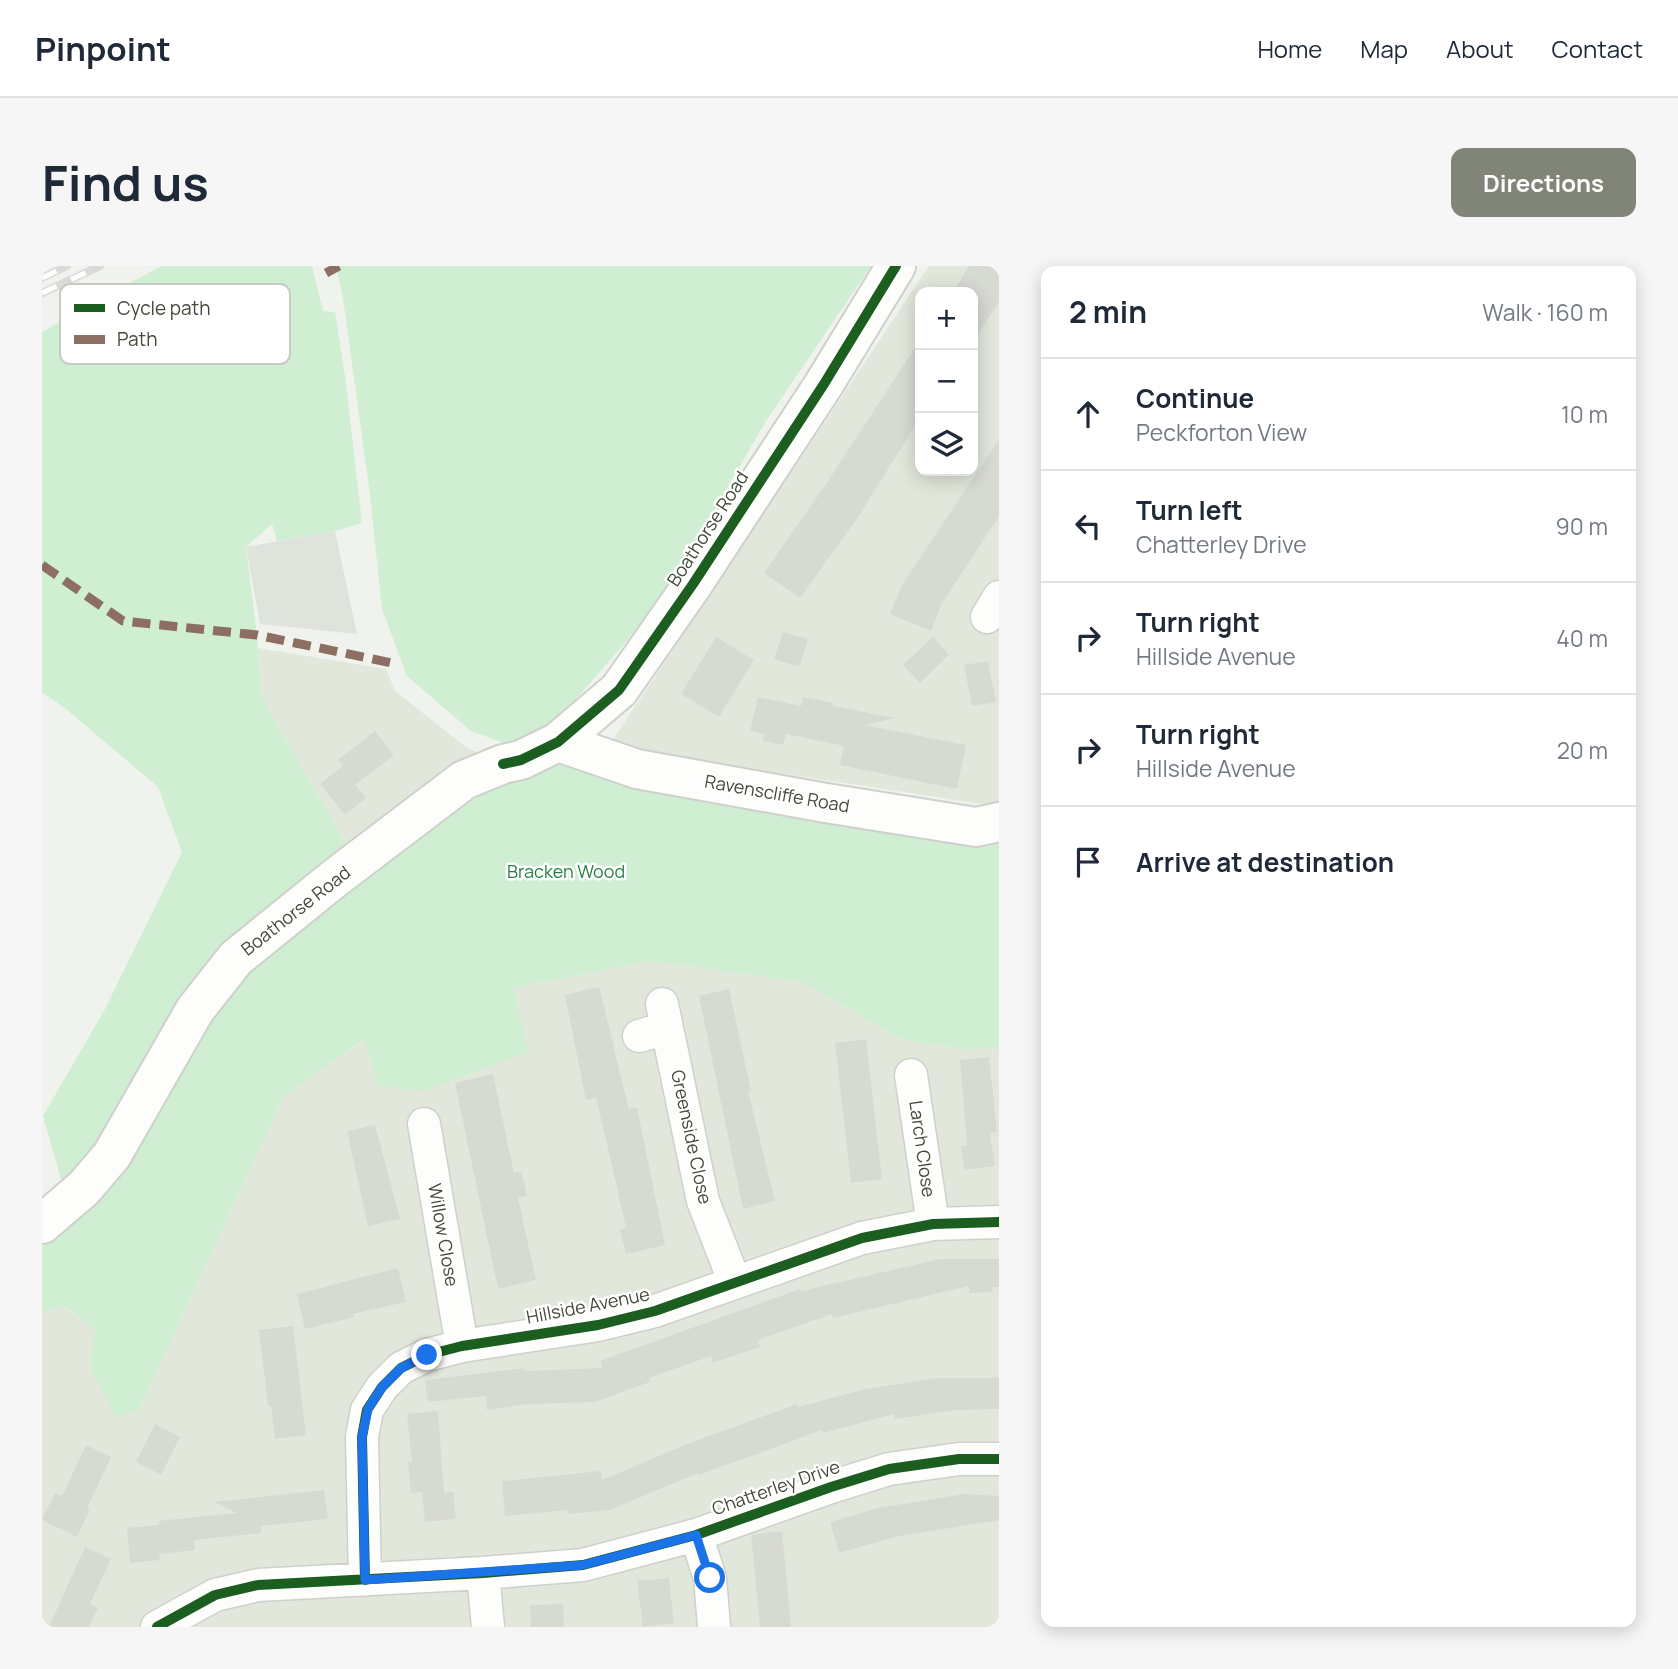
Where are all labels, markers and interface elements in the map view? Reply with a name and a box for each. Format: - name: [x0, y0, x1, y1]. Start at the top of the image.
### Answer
- text: Pinpoint: [35, 26, 171, 71]
- text: Home: [1257, 32, 1322, 65]
- text: Map: [1360, 32, 1408, 65]
- text: About: [1446, 32, 1514, 65]
- text: Contact: [1552, 32, 1643, 65]
- button: Directions: [1451, 148, 1636, 217]
- text: Find us: [42, 149, 209, 216]
- legend: [60, 284, 290, 364]
- map controls: [915, 287, 978, 476]
- button: +: [915, 287, 978, 350]
- text: 2 min: [1069, 291, 1147, 332]
- text: Cycle path: [117, 295, 211, 321]
- text: Walk · 160 m: [1482, 296, 1608, 328]
- text: Path: [117, 326, 157, 352]
- button: −: [915, 350, 978, 413]
- text: Continue: [1136, 380, 1254, 416]
- icon: ahead: [1069, 395, 1107, 433]
- text: 10 m: [1561, 398, 1608, 430]
- button: layers: [915, 413, 978, 476]
- text: Peckforton View: [1136, 416, 1307, 448]
- street label: Boathorse Road: [661, 466, 753, 591]
- text: Turn left: [1136, 492, 1243, 528]
- icon: left: [1069, 507, 1107, 545]
- text: 90 m: [1556, 510, 1608, 542]
- text: Chatterley Drive: [1136, 528, 1307, 560]
- text: Turn right: [1136, 604, 1260, 640]
- icon: right: [1069, 619, 1107, 657]
- text: 40 m: [1556, 622, 1608, 654]
- text: Hillside Avenue: [1136, 640, 1296, 672]
- text: Turn right: [1136, 716, 1260, 752]
- icon: right: [1069, 731, 1107, 769]
- text: 20 m: [1557, 734, 1608, 766]
- text: Hillside Avenue: [1136, 752, 1296, 784]
- street label: Ravenscliffe Road: [703, 768, 851, 818]
- icon: arrive: [1069, 843, 1107, 881]
- text: Arrive at destination: [1136, 844, 1394, 880]
- park label: Bracken Wood: [507, 859, 625, 883]
- street label: Boathorse Road: [236, 860, 355, 960]
- street label: Greenside Close: [666, 1068, 718, 1206]
- street label: Larch Close: [904, 1099, 942, 1199]
- street label: Willow Close: [423, 1181, 465, 1288]
- street label: Hillside Avenue: [524, 1281, 651, 1329]
- route end: [411, 1339, 442, 1370]
- street label: Chatterley Drive: [709, 1454, 843, 1520]
- route start: [694, 1562, 725, 1593]

